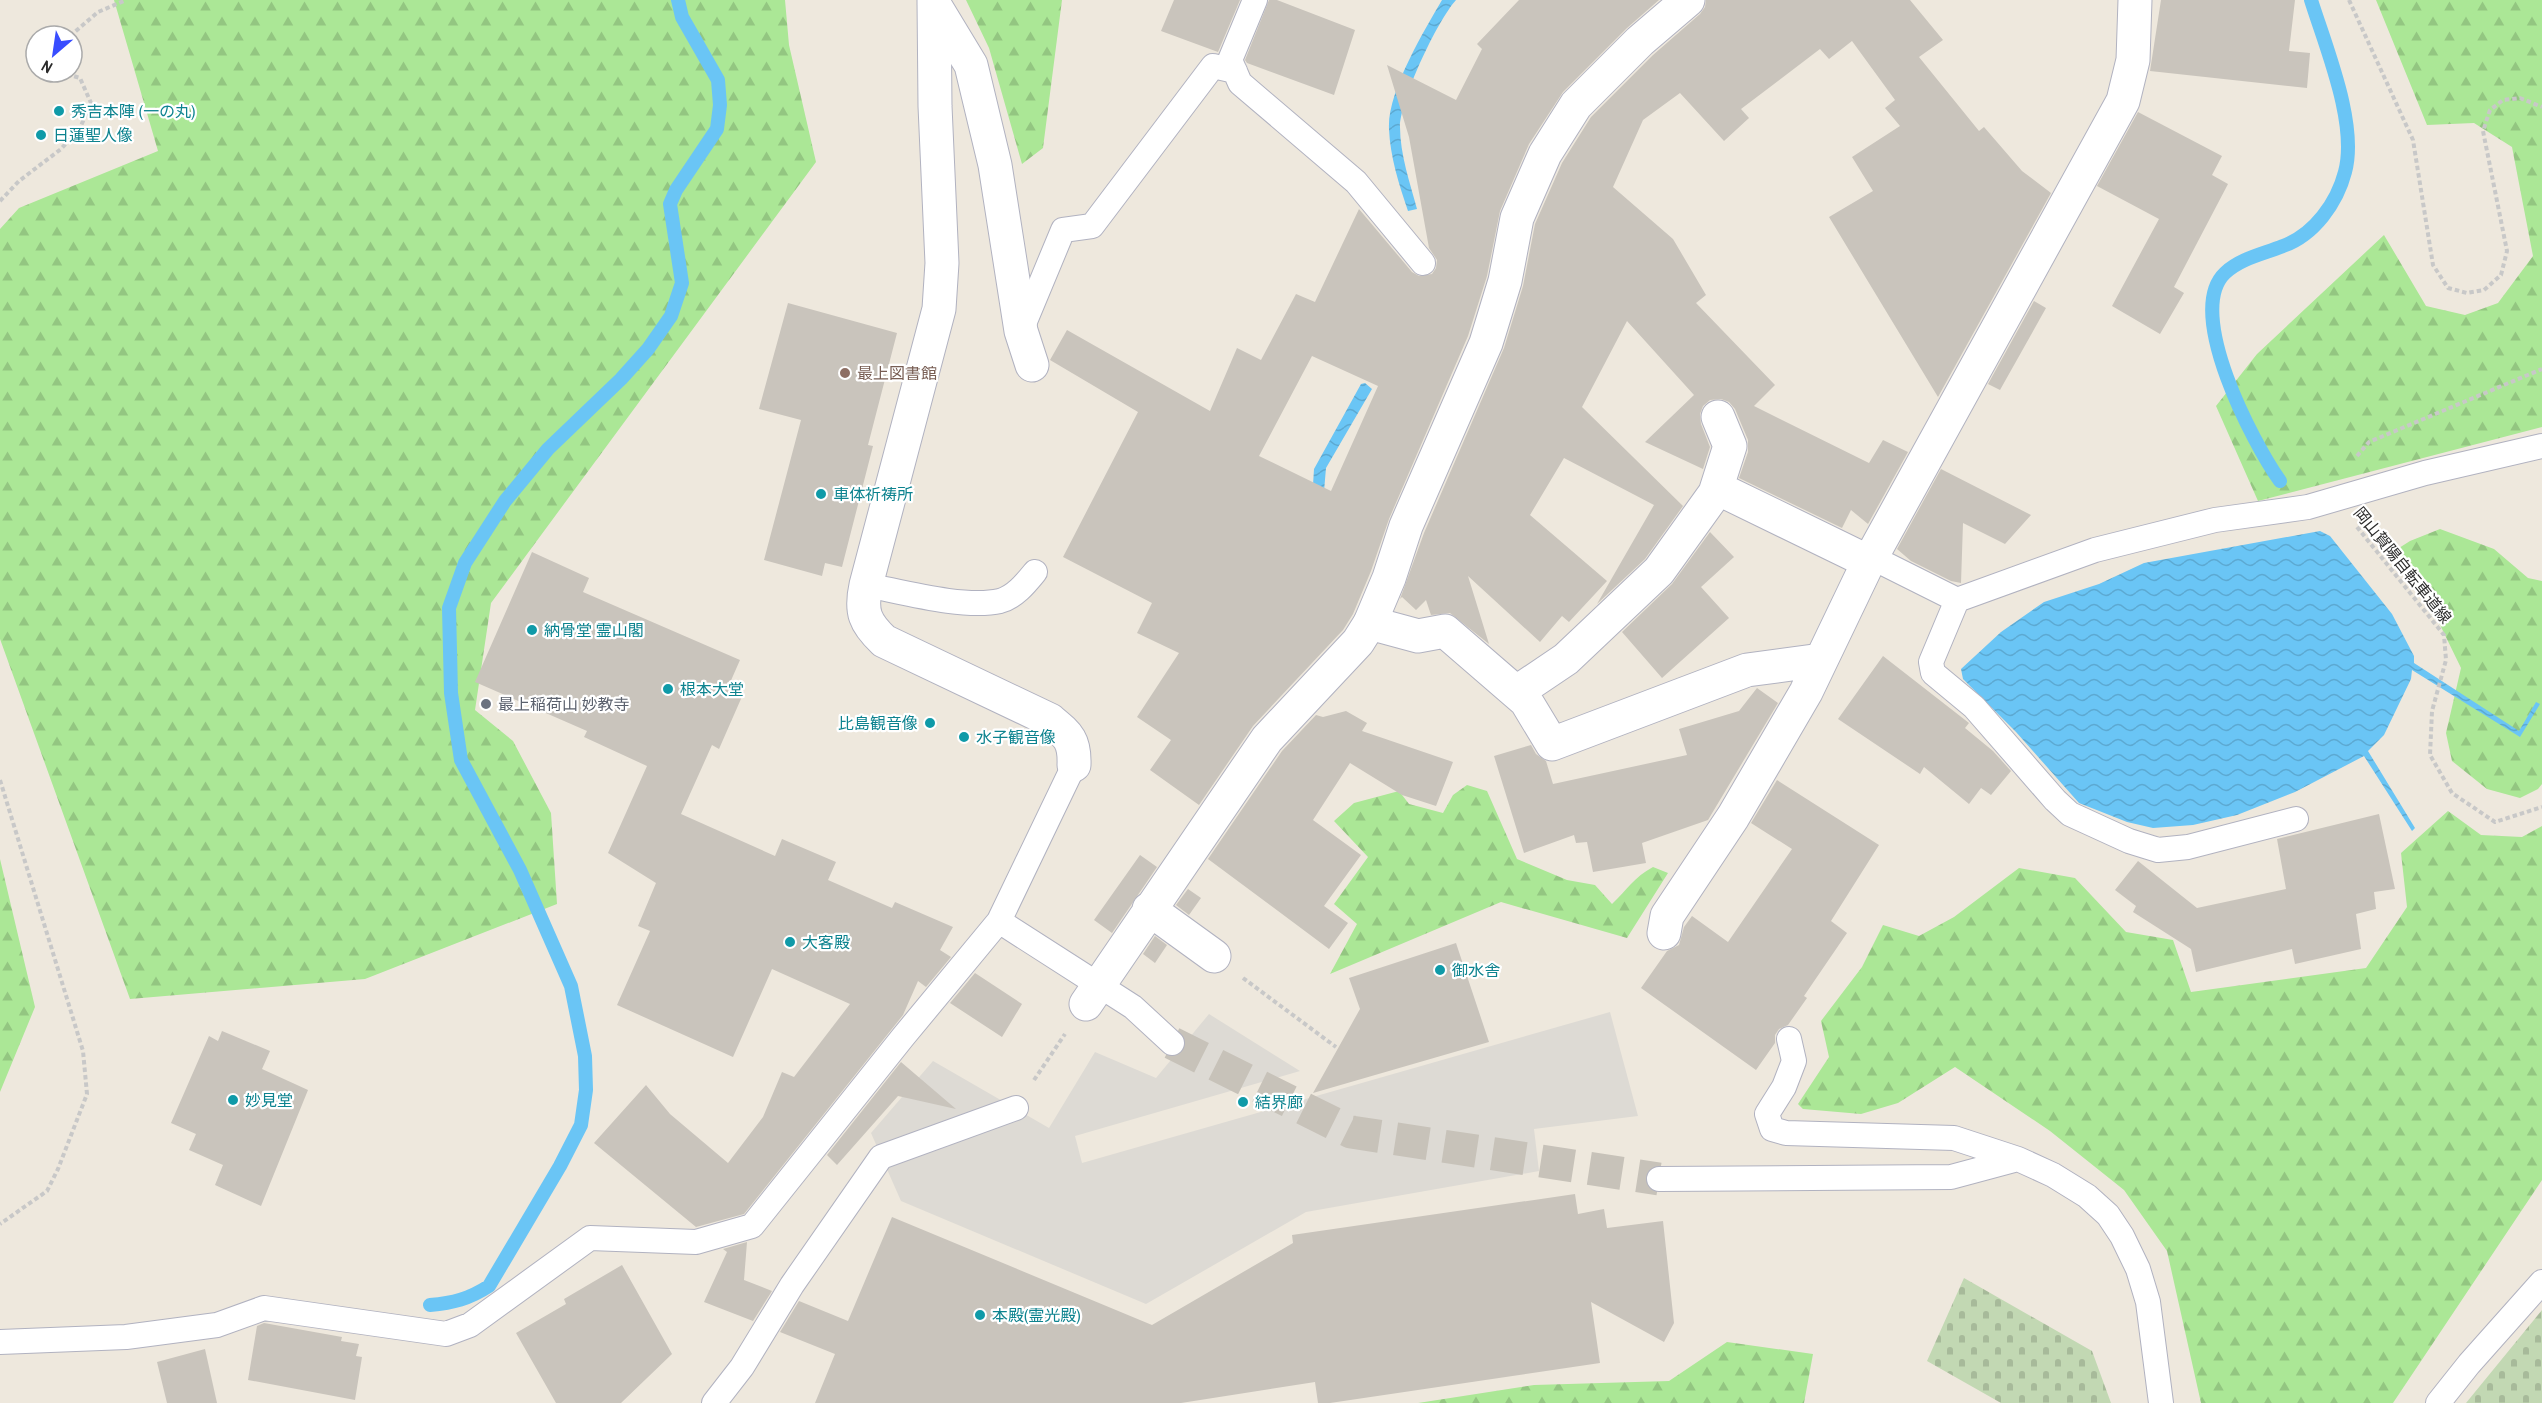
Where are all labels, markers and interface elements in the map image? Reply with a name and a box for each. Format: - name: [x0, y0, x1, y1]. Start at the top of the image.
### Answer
- north arrow: [24, 24, 84, 84]
- text: N: [37, 55, 56, 79]
- place label: 秀吉本陣 (一の丸): [71, 100, 195, 122]
- marker: 秀吉本陣 (一の丸): [52, 104, 66, 118]
- place label: 日蓮聖人像: [53, 124, 133, 146]
- marker: 日蓮聖人像: [34, 128, 48, 142]
- place label: 最上図書館: [857, 362, 937, 384]
- marker: 最上図書館: [838, 366, 852, 380]
- place label: 車体祈祷所: [833, 483, 913, 505]
- marker: 車体祈祷所: [814, 487, 828, 501]
- street label: 岡山賀陽自転車道線: [2349, 502, 2457, 628]
- place label: 納骨堂 霊山閣: [544, 619, 644, 641]
- marker: 納骨堂 霊山閣: [525, 623, 539, 637]
- place label: 根本大堂: [680, 678, 744, 700]
- marker: 根本大堂: [661, 682, 675, 696]
- place label: 最上稲荷山 妙教寺: [498, 693, 630, 715]
- marker: 最上稲荷山 妙教寺: [479, 697, 493, 711]
- place label: 比島観音像: [838, 712, 918, 734]
- marker: 比島観音像: [923, 716, 937, 730]
- place label: 水子観音像: [976, 726, 1056, 748]
- marker: 水子観音像: [957, 730, 971, 744]
- place label: 大客殿: [802, 931, 850, 953]
- marker: 大客殿: [783, 935, 797, 949]
- place label: 御水舎: [1452, 959, 1500, 981]
- marker: 御水舎: [1433, 963, 1447, 977]
- place label: 妙見堂: [245, 1089, 293, 1111]
- place label: 結界廊: [1255, 1091, 1303, 1113]
- marker: 妙見堂: [226, 1093, 240, 1107]
- marker: 結界廊: [1236, 1095, 1250, 1109]
- place label: 本殿(霊光殿): [992, 1304, 1081, 1326]
- marker: 本殿(霊光殿): [973, 1308, 987, 1322]

